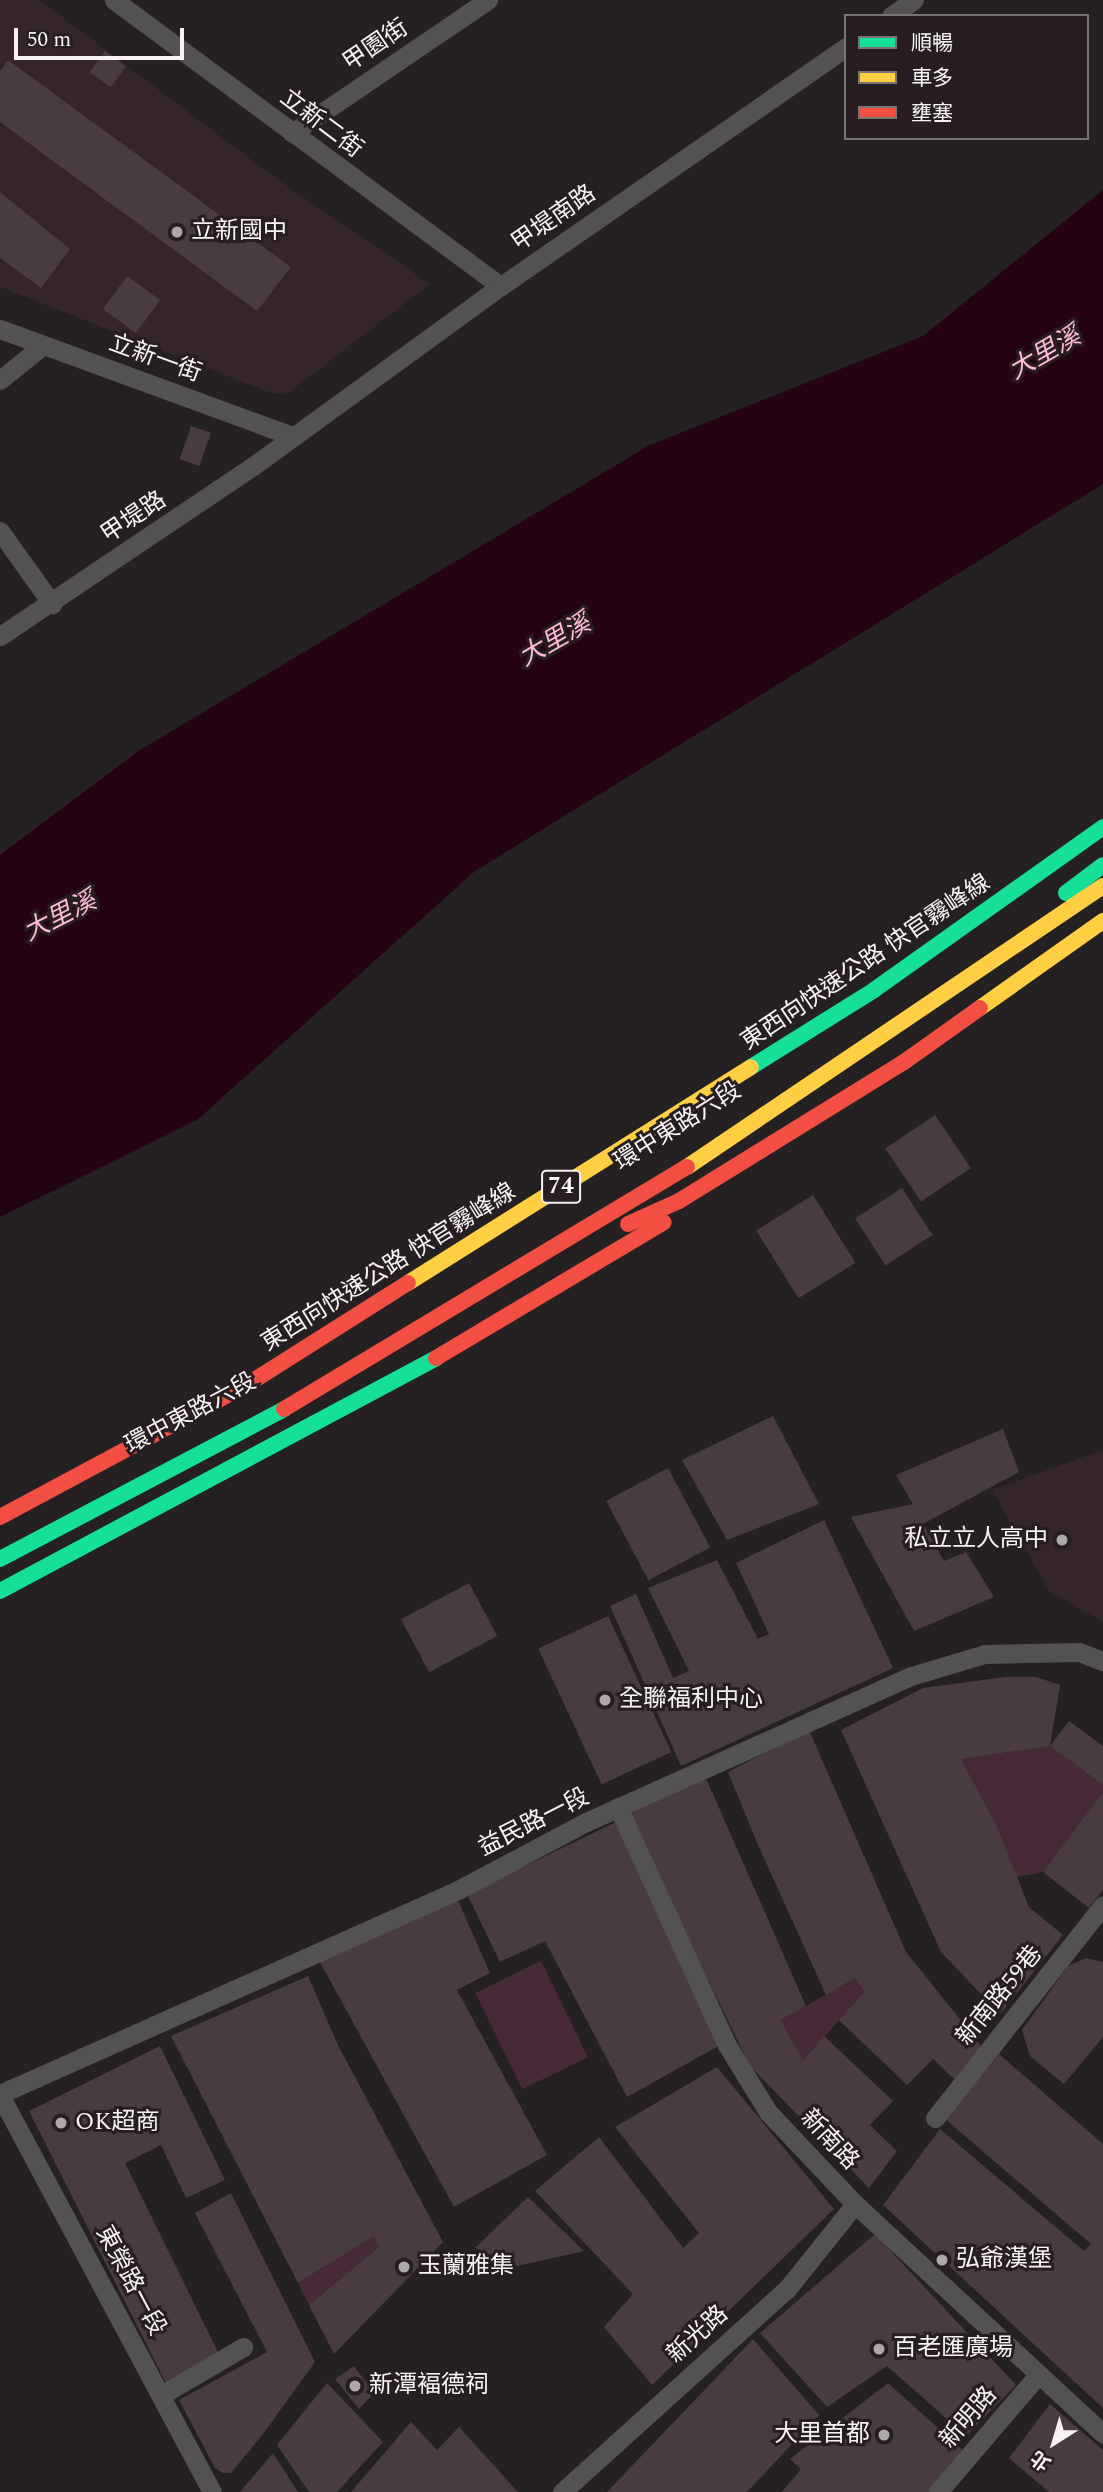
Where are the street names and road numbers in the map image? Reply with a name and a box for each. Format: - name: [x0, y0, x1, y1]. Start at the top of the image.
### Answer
- street label: 甲園街: [338, 14, 414, 78]
- street label: 立新二街: [274, 84, 368, 164]
- street label: 甲堤南路: [506, 180, 602, 258]
- street label: 立新一街: [105, 329, 205, 389]
- street label: 甲堤路: [96, 486, 172, 550]
- street label: 東西向快速公路 快官霧峰線: [736, 869, 996, 1057]
- street label: 環中東路六段: [609, 1077, 747, 1177]
- road number: 74: [540, 1168, 582, 1206]
- street label: 東西向快速公路 快官霧峰線: [257, 1178, 521, 1358]
- street label: 環中東路六段: [121, 1367, 261, 1461]
- street label: 益民路一段: [474, 1783, 594, 1863]
- street label: 新南路59巷: [951, 1940, 1049, 2052]
- street label: 新南路: [794, 2104, 864, 2176]
- street label: 東榮路一段: [89, 2221, 171, 2341]
- street label: 新光路: [662, 2300, 734, 2370]
- street label: 新明路: [935, 2381, 1003, 2455]

